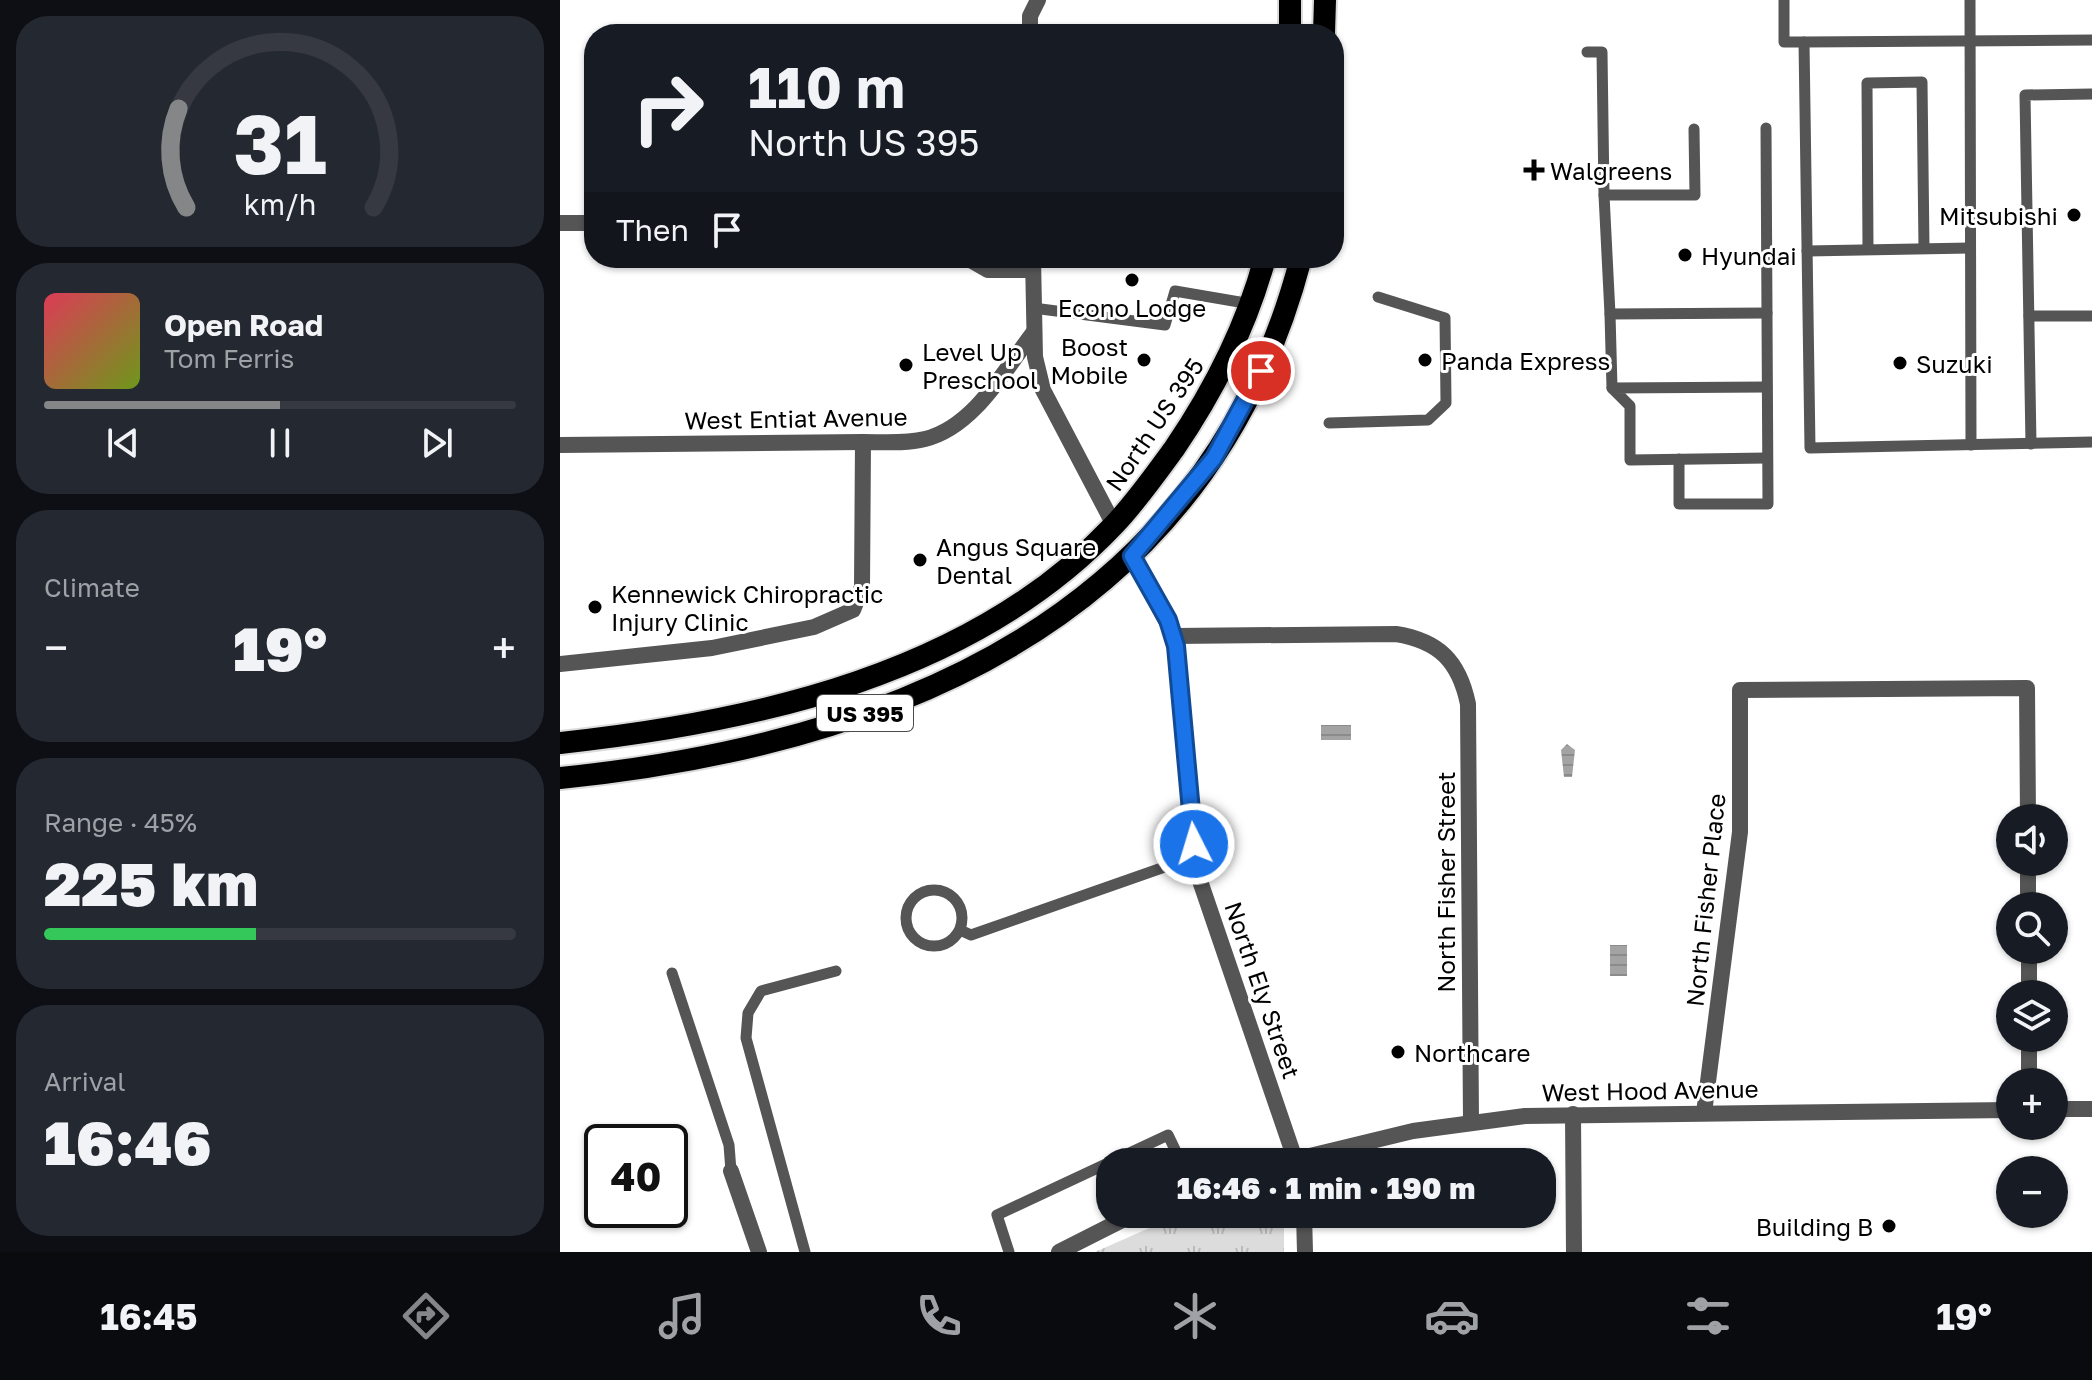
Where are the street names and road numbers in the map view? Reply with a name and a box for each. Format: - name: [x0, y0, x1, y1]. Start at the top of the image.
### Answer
- street label: North US 395: [1099, 352, 1209, 496]
- street label: West Entiat Avenue: [684, 402, 908, 434]
- road number: US 395: [817, 695, 913, 731]
- street label: North Fisher Street: [1431, 771, 1460, 993]
- street label: North Fisher Place: [1679, 792, 1731, 1008]
- street label: North Ely Street: [1219, 898, 1307, 1082]
- street label: West Hood Avenue: [1541, 1074, 1759, 1106]

